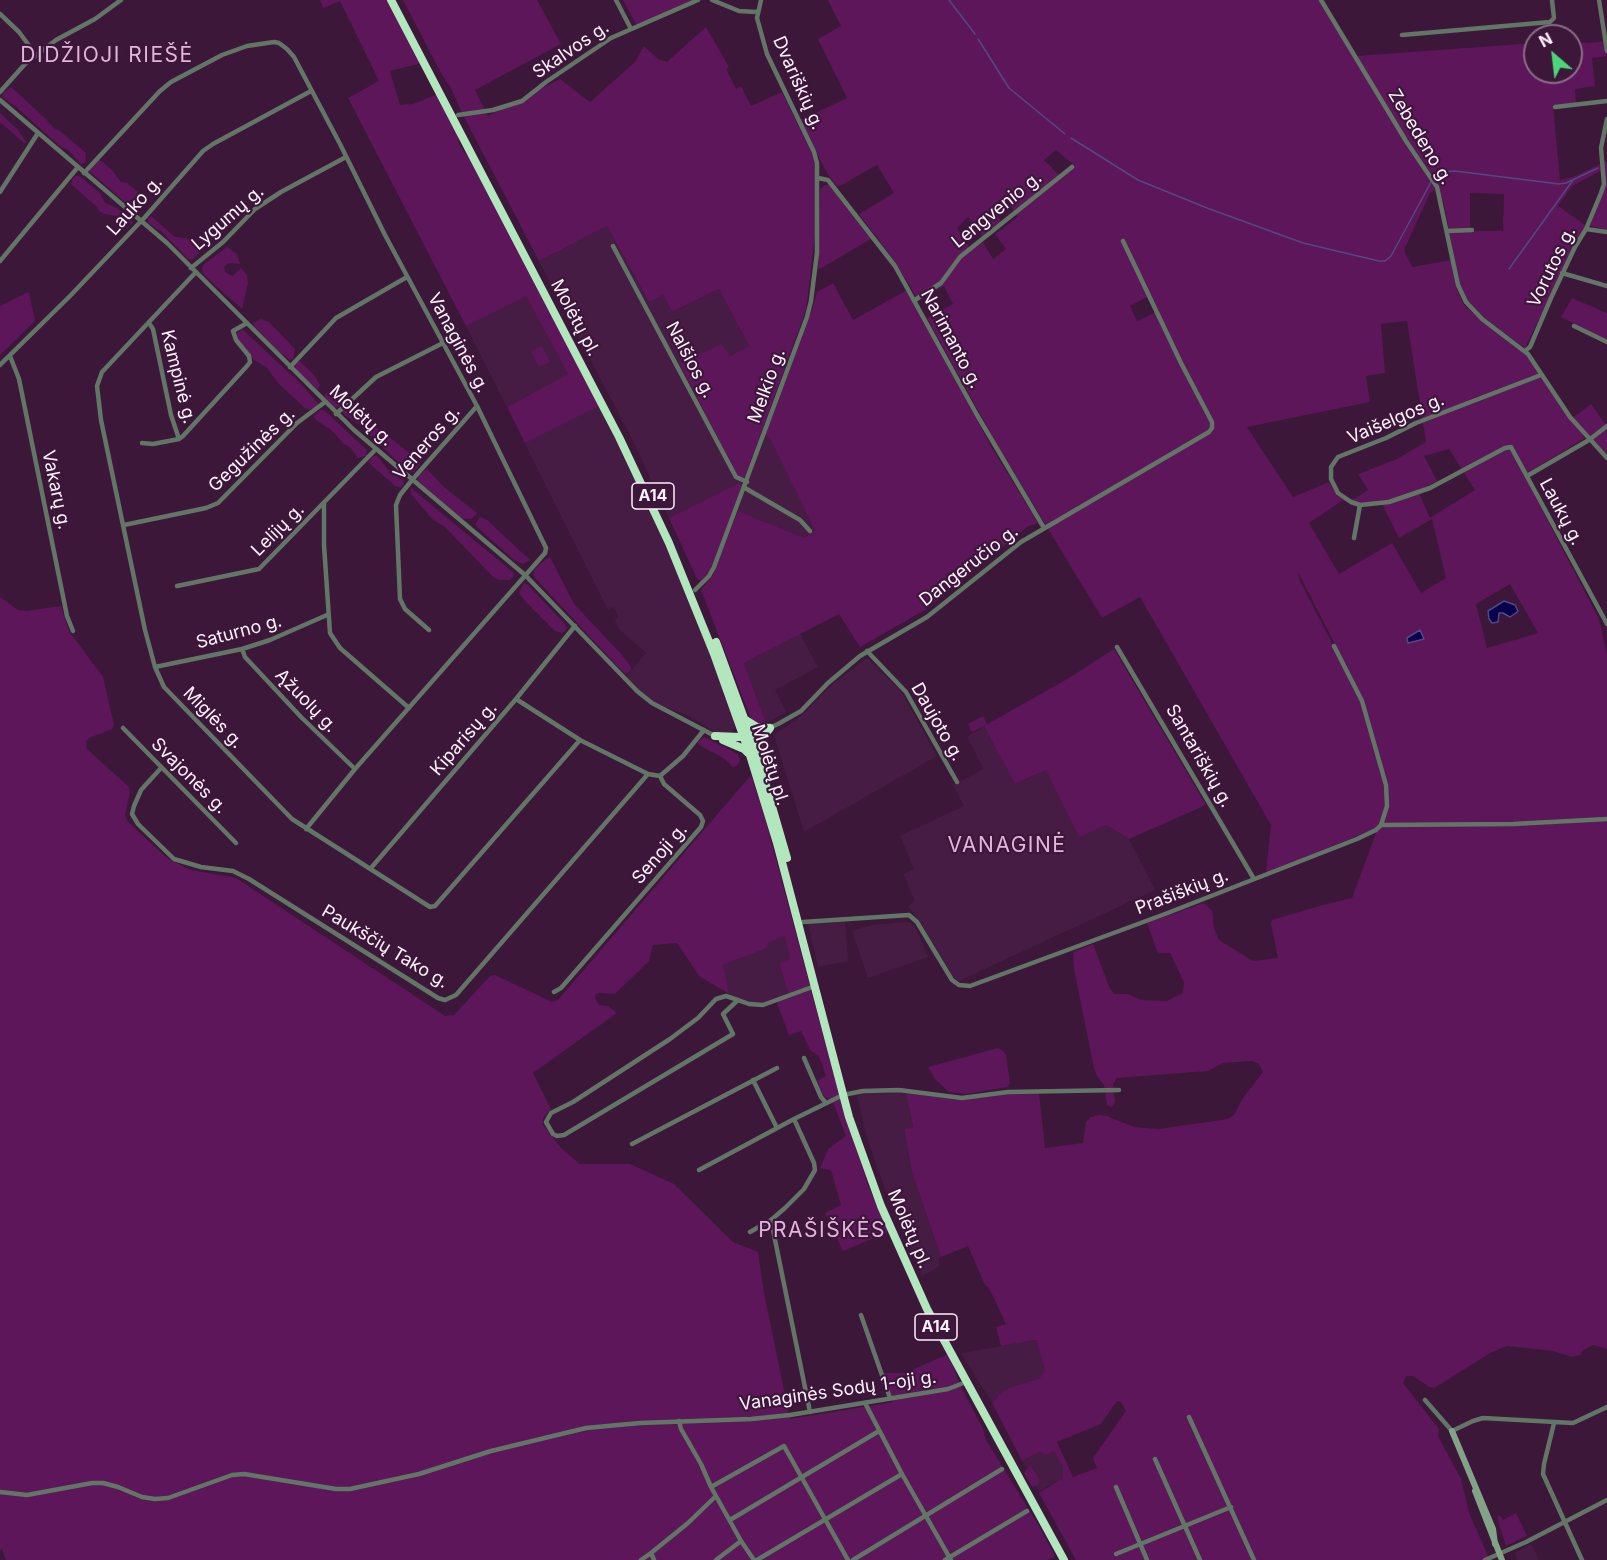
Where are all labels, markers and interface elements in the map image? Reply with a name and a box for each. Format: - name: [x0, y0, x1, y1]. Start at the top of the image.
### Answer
- street label: Skalvos g.: [529, 17, 613, 83]
- north arrow: [1523, 24, 1583, 84]
- text: N: [1535, 28, 1556, 52]
- street label: Dvariškių g.: [768, 33, 828, 133]
- district label: DIDŽIOJI RIEŠĖ: [20, 43, 194, 69]
- street label: Zebedeno g.: [1383, 85, 1457, 189]
- street label: Lengvenio g.: [948, 167, 1046, 253]
- street label: Lauko g.: [103, 172, 167, 240]
- street label: Lygumų g.: [188, 181, 268, 255]
- street label: Vorutos g.: [1523, 223, 1581, 311]
- street label: Molėtų pl.: [546, 276, 604, 360]
- street label: Narimanto g.: [916, 286, 986, 392]
- street label: Vanaginės g.: [423, 290, 493, 396]
- street label: Nalšios g.: [661, 318, 719, 402]
- street label: Kampinė g.: [156, 328, 200, 426]
- street label: Melkio g.: [744, 346, 790, 426]
- street label: Molėtų g.: [324, 381, 398, 451]
- street label: Vaišelgos g.: [1344, 389, 1448, 449]
- street label: Veneros g.: [389, 402, 465, 484]
- street label: Gegužinės g.: [204, 403, 300, 497]
- street label: Vakarų g.: [37, 448, 75, 532]
- street label: Laukų g.: [1534, 475, 1588, 549]
- road number: A14: [632, 483, 674, 509]
- street label: Lelijų g.: [247, 499, 309, 561]
- street label: Dangeručio g.: [915, 521, 1023, 611]
- street label: Saturno g.: [194, 610, 284, 654]
- street label: Ąžuolų g.: [270, 665, 342, 737]
- street label: Daujoto g.: [906, 679, 968, 765]
- street label: Miglės g.: [178, 683, 248, 753]
- street label: Kiparisų g.: [426, 698, 502, 780]
- street label: Santariškių g.: [1161, 701, 1237, 811]
- street label: Molėtų pl.: [747, 722, 793, 808]
- street label: Svajonės g.: [146, 733, 232, 819]
- street label: Senoji g.: [628, 819, 692, 889]
- district label: VANAGINĖ: [948, 833, 1066, 859]
- street label: Prašiškių g.: [1132, 864, 1232, 920]
- street label: Paukščių Tako g.: [318, 901, 452, 993]
- street label: Molėtų pl.: [883, 1186, 935, 1272]
- district label: PRAŠIŠKĖS: [758, 1218, 886, 1244]
- road number: A14: [915, 1314, 957, 1340]
- street label: Vanaginės Sodų 1-oji g.: [738, 1366, 938, 1416]

